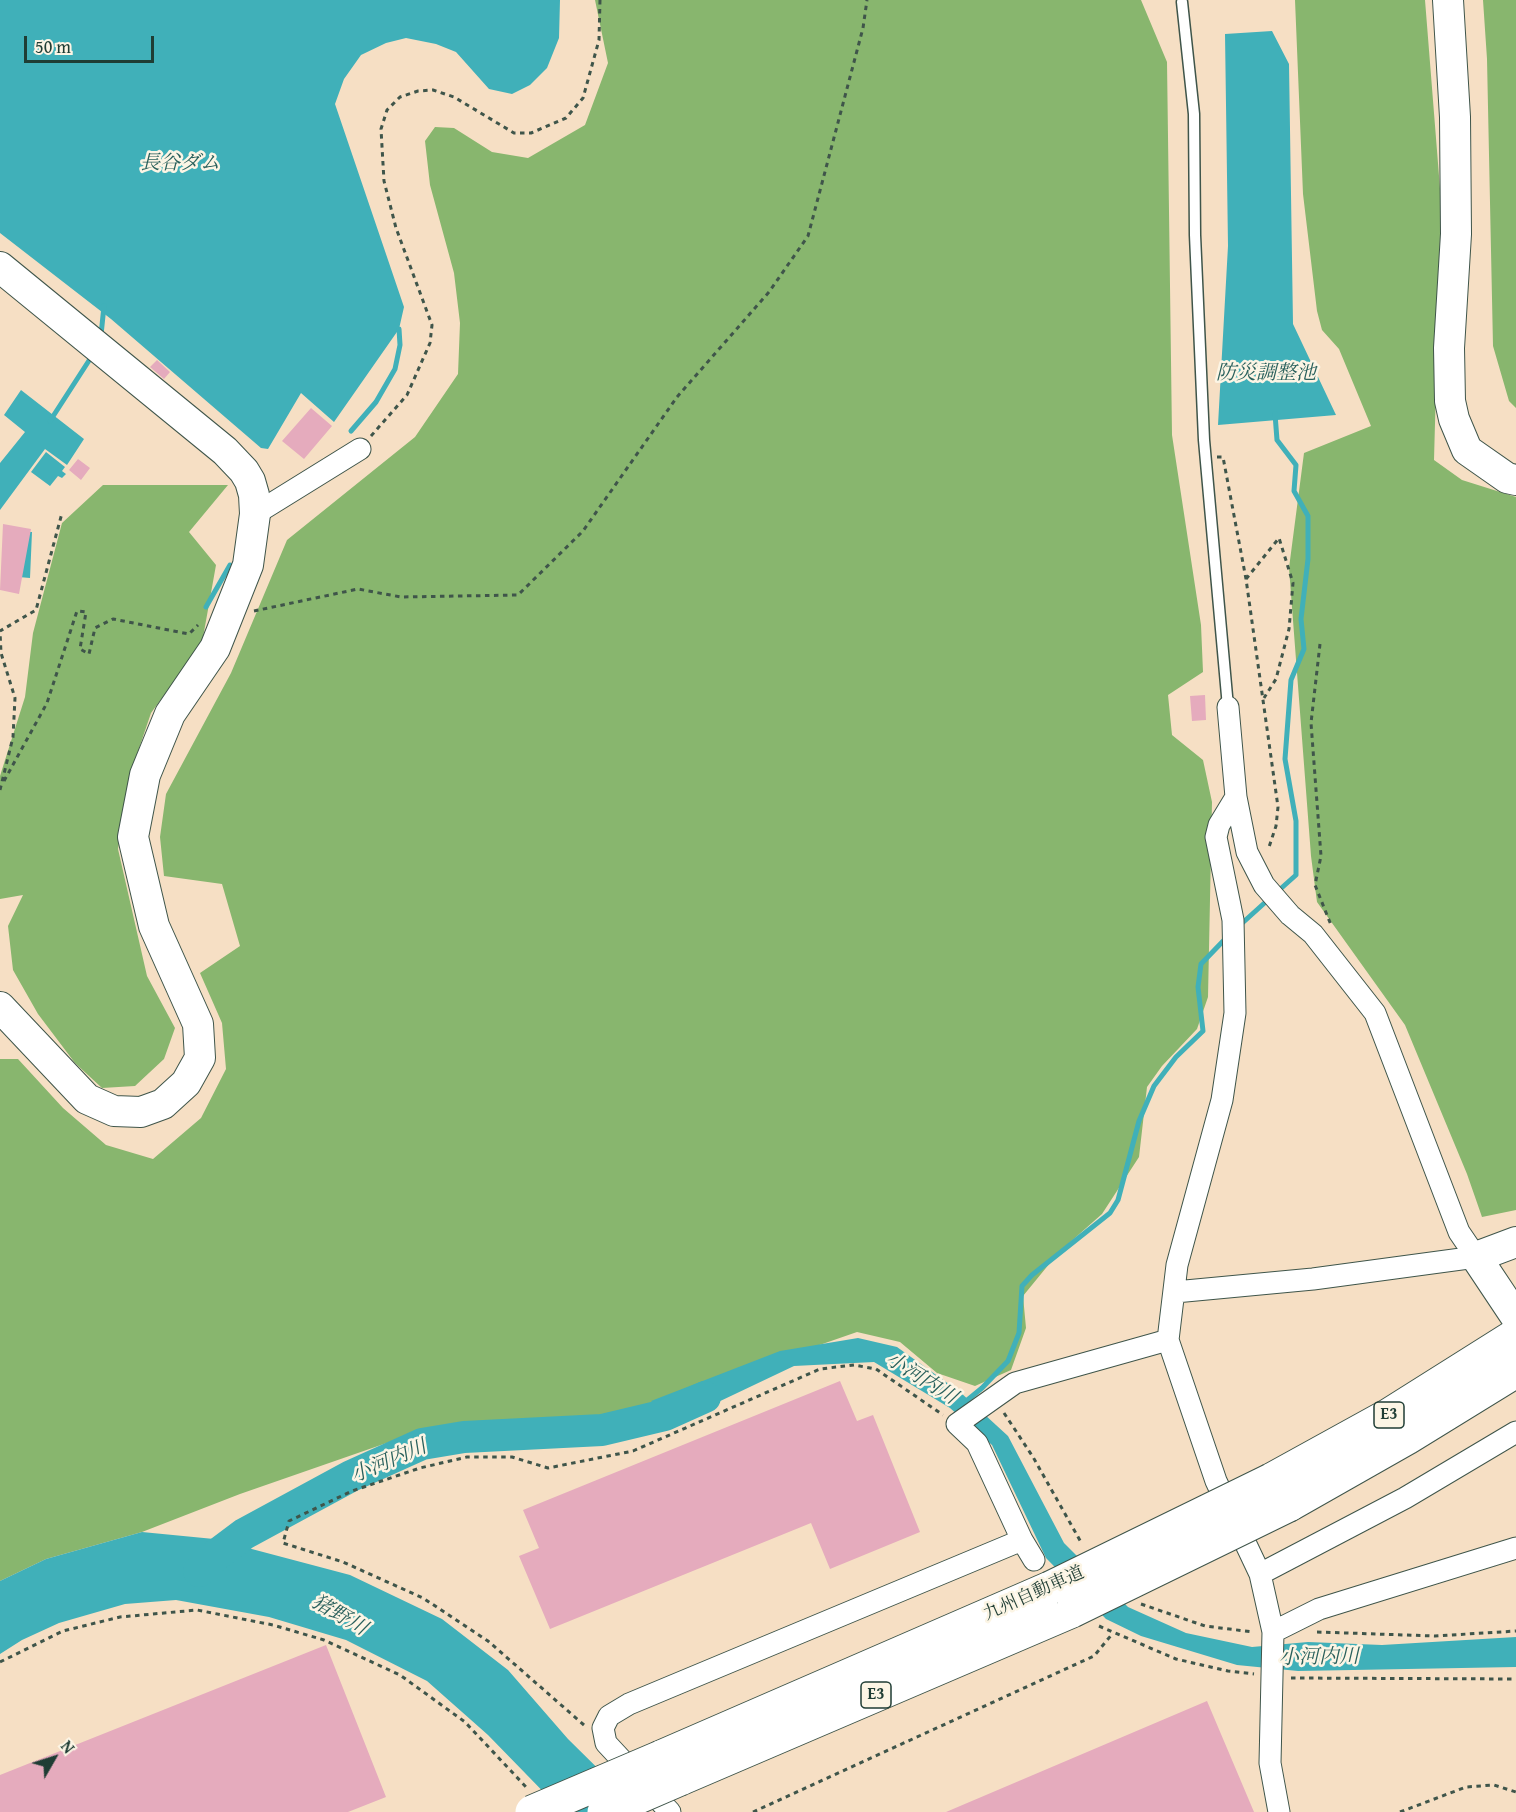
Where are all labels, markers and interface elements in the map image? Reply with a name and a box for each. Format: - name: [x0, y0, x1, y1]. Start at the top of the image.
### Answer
- scale bar: [27, 24, 158, 62]
- text: 50 m: [35, 33, 71, 60]
- water label: 長谷ダム: [140, 152, 220, 176]
- water label: 防災調整池: [1216, 362, 1316, 386]
- water label: 小河内川: [881, 1348, 961, 1410]
- road number: E3: [1374, 1402, 1404, 1428]
- water label: 小河内川: [347, 1435, 431, 1489]
- street label: 九州自動車道: [980, 1562, 1088, 1626]
- water label: 猪野川: [307, 1591, 371, 1641]
- water label: 小河内川: [1279, 1645, 1359, 1671]
- road number: E3: [861, 1682, 891, 1708]
- north arrow: [24, 1728, 84, 1788]
- text: N: [55, 1735, 81, 1758]

